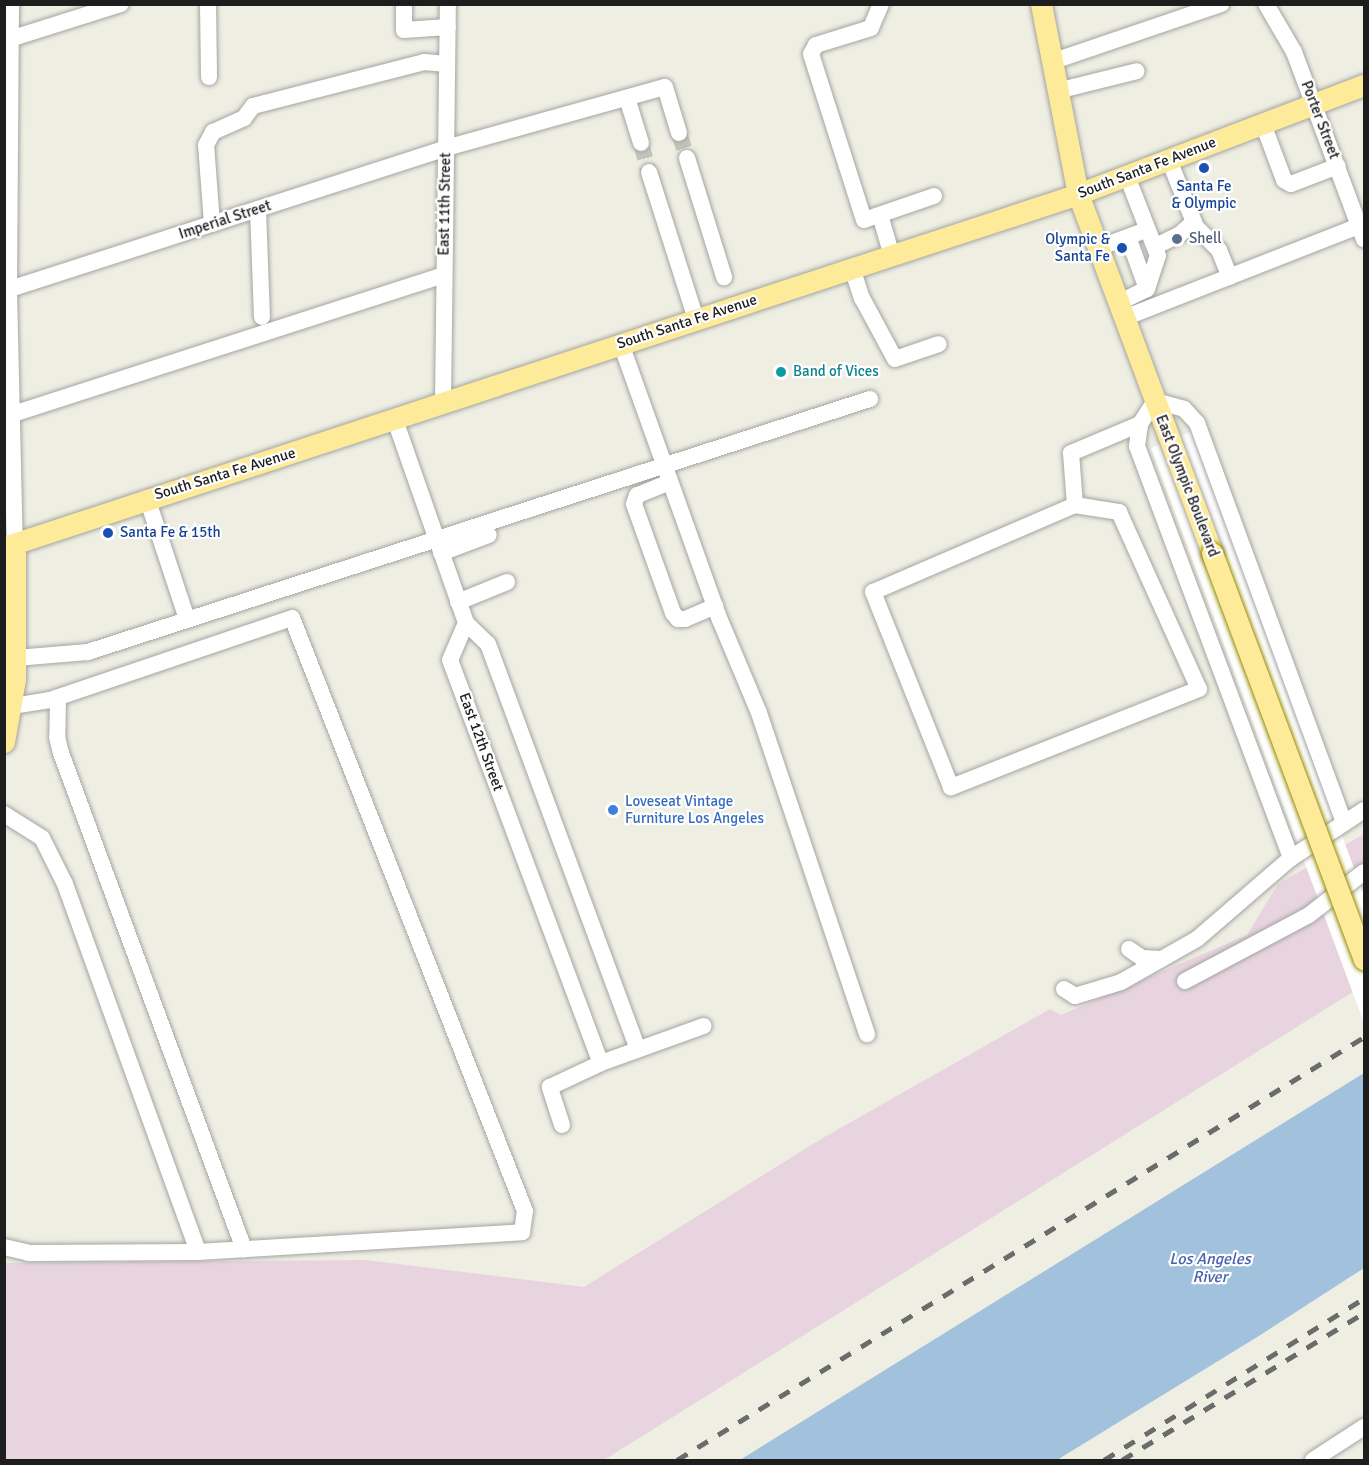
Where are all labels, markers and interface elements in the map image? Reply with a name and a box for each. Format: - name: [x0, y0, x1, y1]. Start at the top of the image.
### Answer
- street label: Porter Street: [1297, 78, 1343, 162]
- street label: South Santa Fe Avenue: [1075, 133, 1219, 203]
- street label: East 11th Street: [435, 152, 455, 256]
- marker: Santa Fe & Olympic: [1197, 161, 1211, 175]
- place label: Santa Fe & Olympic: [1172, 177, 1236, 212]
- street label: Imperial Street: [177, 197, 273, 243]
- place label: Olympic & Santa Fe: [1045, 230, 1110, 265]
- place label: Shell: [1189, 230, 1222, 248]
- marker: Shell: [1170, 232, 1184, 246]
- marker: Olympic & Santa Fe: [1115, 241, 1129, 255]
- street label: South Santa Fe Avenue: [615, 291, 759, 353]
- place label: Band of Vices: [793, 363, 879, 381]
- marker: Band of Vices: [774, 365, 788, 379]
- street label: East Olympic Boulevard: [1152, 412, 1222, 560]
- street label: South Santa Fe Avenue: [152, 444, 298, 504]
- place label: Santa Fe & 15th: [120, 524, 221, 542]
- marker: Santa Fe & 15th: [101, 526, 115, 540]
- street label: East 12th Street: [455, 690, 507, 794]
- place label: Loveseat Vintage Furniture Los Angeles: [625, 792, 764, 827]
- marker: Loveseat Vintage Furniture Los Angeles: [606, 803, 620, 817]
- water label: Los Angeles River: [1169, 1249, 1251, 1287]

